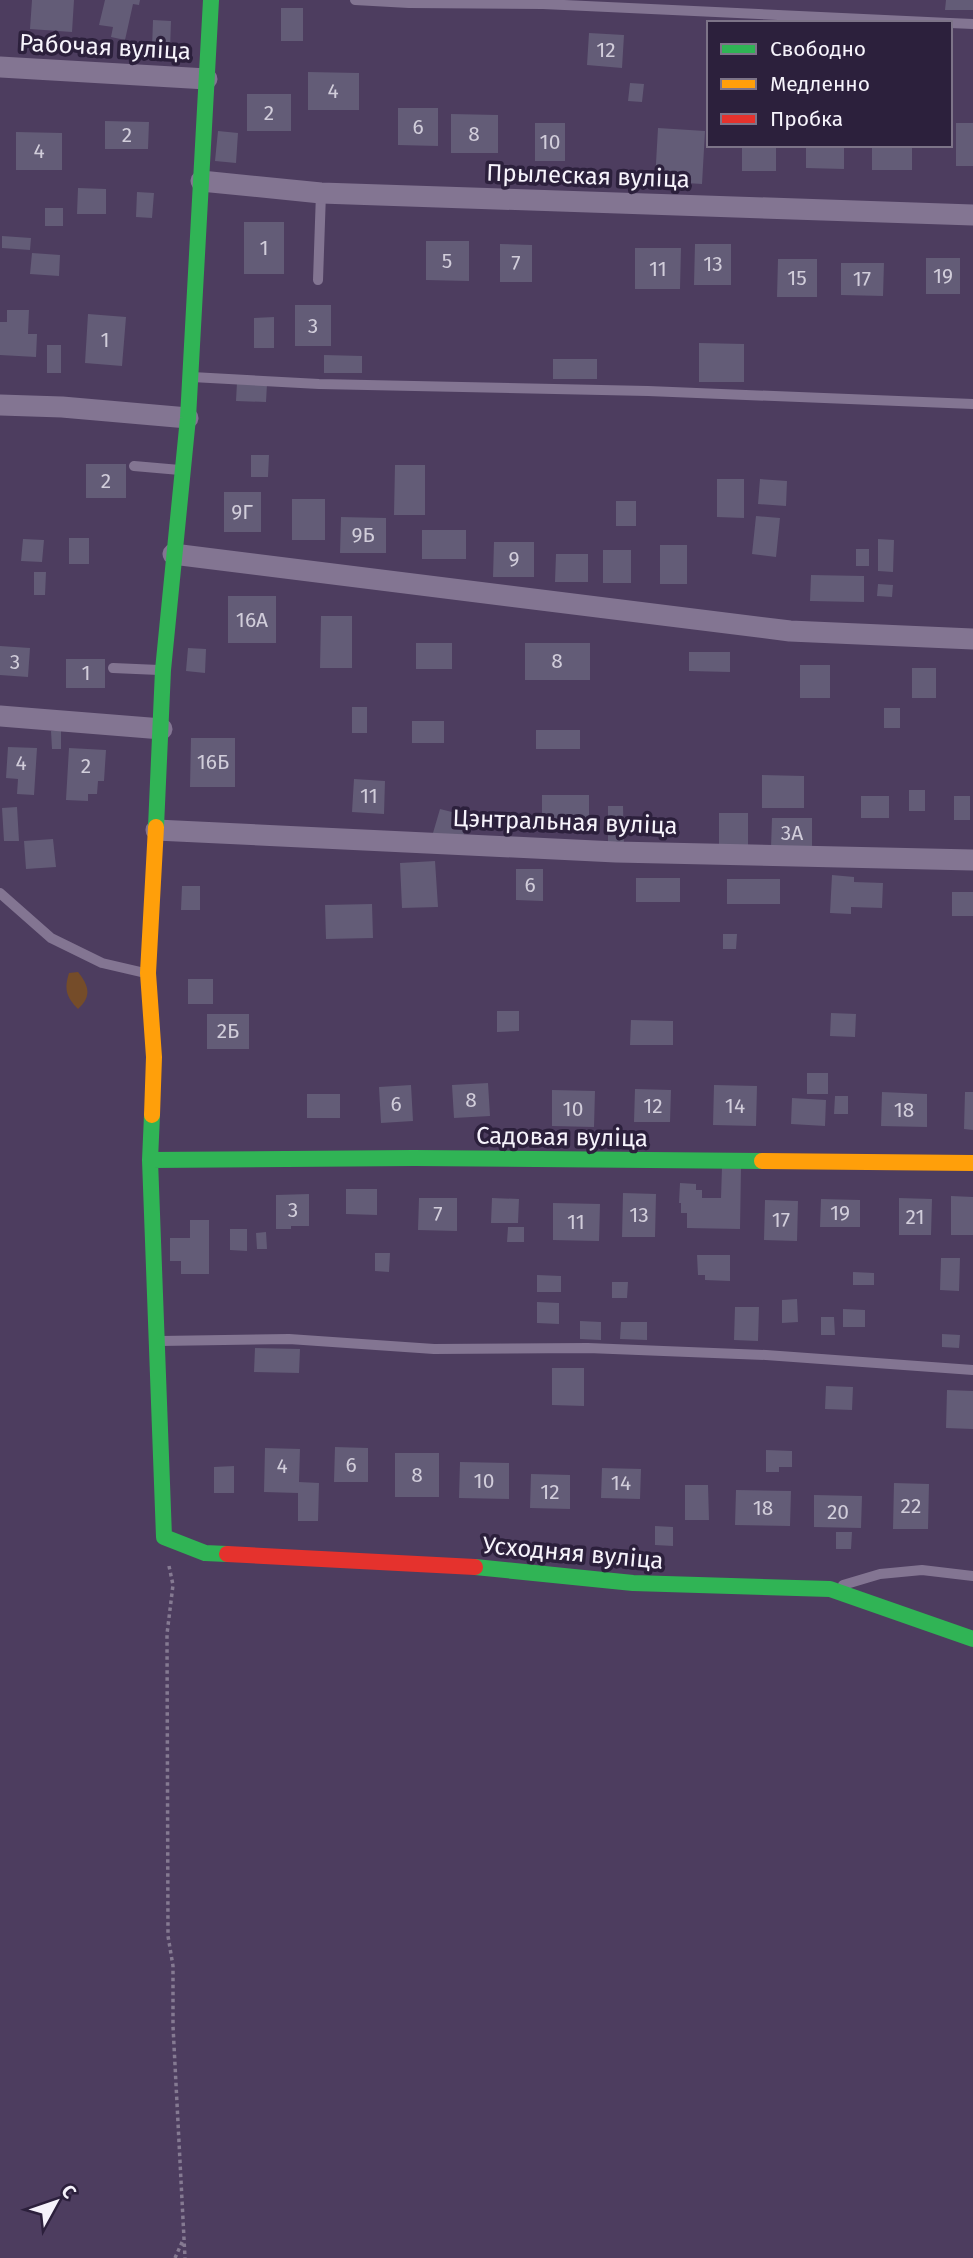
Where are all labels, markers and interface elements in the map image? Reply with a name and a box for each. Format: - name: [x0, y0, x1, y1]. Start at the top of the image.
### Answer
- legend: [707, 21, 952, 147]
- street label: Рабочая вуліца: [18, 29, 192, 65]
- text: Свободно: [770, 36, 866, 62]
- house number: 12: [596, 37, 616, 63]
- text: Медленно: [770, 71, 870, 97]
- house number: 4: [327, 78, 339, 104]
- house number: 2: [264, 100, 274, 126]
- text: Пробка: [770, 106, 843, 132]
- house number: 6: [412, 114, 424, 140]
- house number: 8: [468, 121, 480, 147]
- house number: 2: [122, 122, 132, 148]
- house number: 10: [540, 129, 560, 155]
- house number: 4: [33, 138, 45, 164]
- street label: Прылеская вуліца: [486, 158, 690, 194]
- house number: 1: [259, 235, 269, 261]
- house number: 5: [442, 248, 452, 274]
- house number: 7: [511, 250, 521, 276]
- house number: 13: [703, 251, 723, 277]
- house number: 11: [649, 256, 667, 282]
- house number: 19: [933, 263, 953, 289]
- house number: 15: [787, 265, 807, 291]
- house number: 17: [853, 266, 871, 292]
- house number: 3: [308, 313, 318, 339]
- house number: 1: [100, 327, 110, 353]
- house number: 2: [101, 468, 111, 494]
- house number: 9Г: [231, 499, 253, 525]
- house number: 9Б: [351, 522, 375, 548]
- house number: 9: [508, 546, 520, 572]
- house number: 16А: [236, 607, 268, 633]
- house number: 8: [551, 648, 563, 674]
- house number: 3: [10, 649, 20, 675]
- house number: 1: [81, 660, 91, 686]
- house number: 16Б: [197, 749, 229, 775]
- house number: 4: [15, 750, 27, 776]
- house number: 2: [81, 753, 91, 779]
- house number: 11: [360, 783, 378, 809]
- street label: Цэнтральная вуліца: [452, 804, 678, 840]
- house number: 3А: [781, 820, 803, 846]
- house number: 6: [524, 872, 536, 898]
- house number: 2Б: [217, 1018, 239, 1044]
- house number: 8: [465, 1087, 477, 1113]
- house number: 6: [390, 1091, 402, 1117]
- house number: 12: [643, 1093, 663, 1119]
- house number: 14: [725, 1093, 745, 1119]
- house number: 10: [563, 1096, 583, 1122]
- house number: 18: [894, 1097, 914, 1123]
- street label: Садовая вуліца: [476, 1122, 648, 1152]
- house number: 3: [288, 1197, 298, 1223]
- house number: 19: [830, 1200, 850, 1226]
- house number: 7: [433, 1201, 443, 1227]
- house number: 13: [629, 1202, 649, 1228]
- house number: 21: [906, 1204, 924, 1230]
- house number: 17: [772, 1207, 790, 1233]
- house number: 11: [567, 1209, 585, 1235]
- house number: 6: [345, 1452, 357, 1478]
- house number: 4: [276, 1453, 288, 1479]
- house number: 8: [411, 1462, 423, 1488]
- house number: 10: [474, 1468, 494, 1494]
- house number: 14: [611, 1470, 631, 1496]
- house number: 12: [540, 1479, 560, 1505]
- house number: 22: [901, 1493, 921, 1519]
- house number: 18: [753, 1495, 773, 1521]
- house number: 20: [827, 1499, 849, 1525]
- street label: Усходняя вуліца: [481, 1531, 665, 1575]
- north arrow: [21, 2167, 91, 2237]
- text: С: [56, 2180, 81, 2203]

